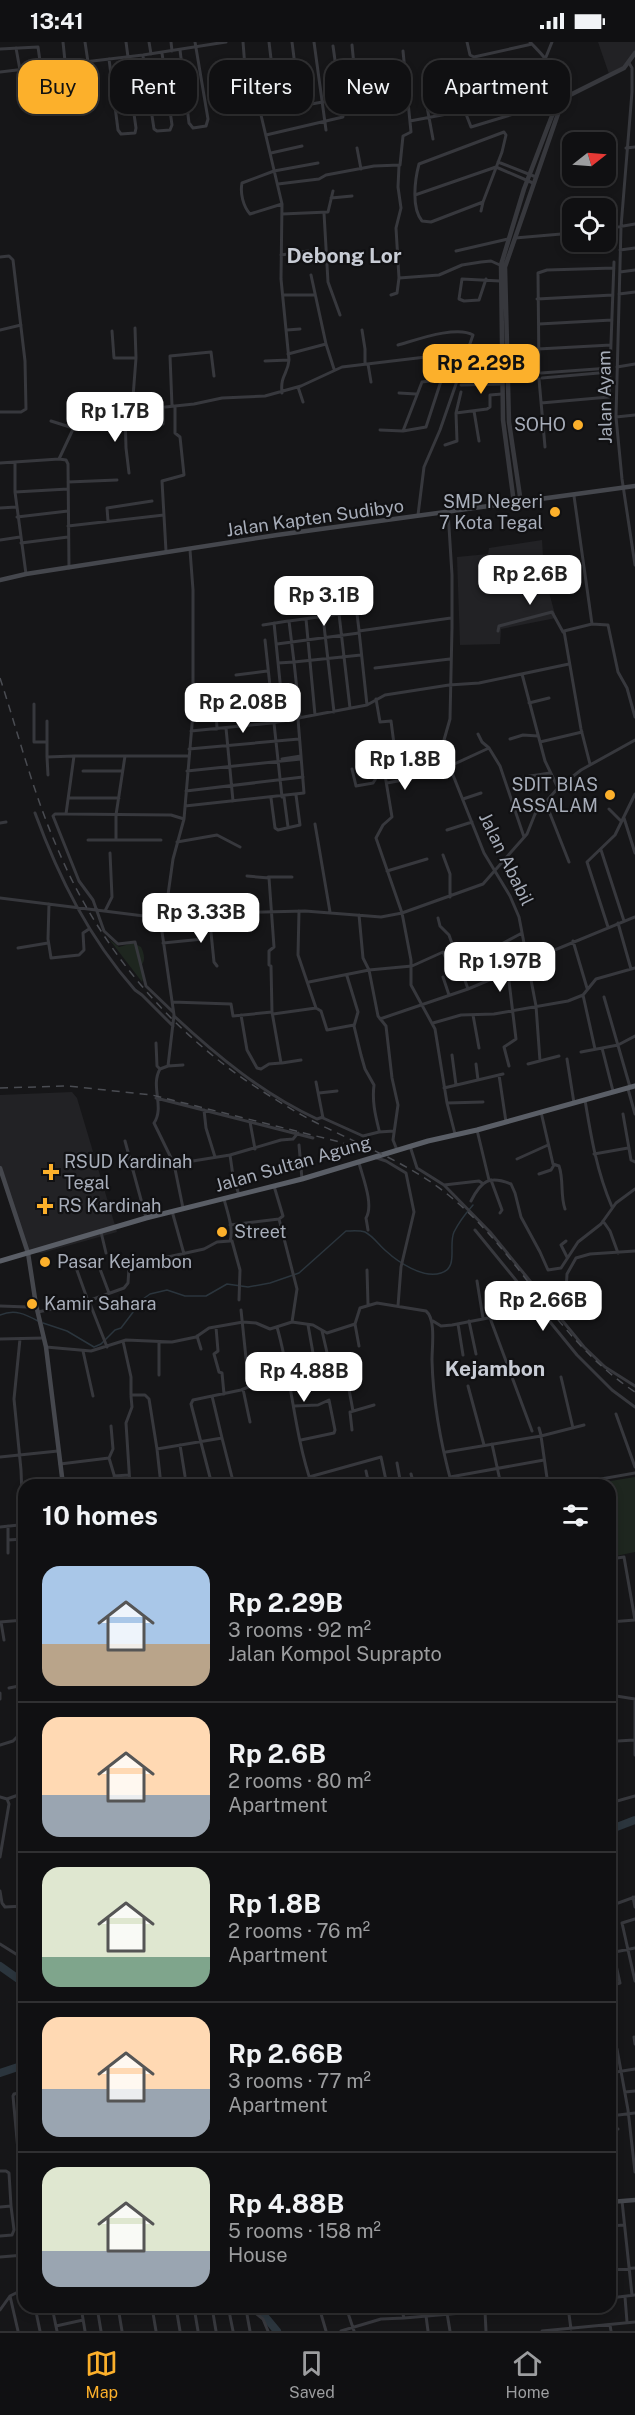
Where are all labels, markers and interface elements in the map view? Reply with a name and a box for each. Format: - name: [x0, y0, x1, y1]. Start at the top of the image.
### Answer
- text: 13:41: [30, 8, 84, 34]
- chip: Buy: [18, 60, 98, 114]
- chip: Rent: [110, 60, 197, 114]
- chip: Filters: [209, 60, 313, 114]
- chip: New: [325, 60, 411, 114]
- chip: Apartment: [423, 60, 570, 114]
- north arrow: [562, 132, 616, 186]
- map controls: [562, 132, 616, 252]
- button: locate: [562, 198, 616, 252]
- district label: Debong Lor: [286, 243, 402, 268]
- pin: Rp 2.29B: [419, 344, 543, 395]
- street label: Jalan Ayam: [593, 350, 616, 444]
- text: Rp 2.29B: [437, 351, 525, 375]
- pin: Rp 1.7B: [60, 392, 170, 443]
- text: Rp 1.7B: [81, 399, 149, 423]
- place label: SOHO: [514, 414, 566, 435]
- marker: SOHO: [571, 418, 585, 432]
- place label: SMP Negeri 7 Kota Tegal: [439, 491, 543, 533]
- street label: Jalan Kapten Sudibyo: [225, 495, 405, 540]
- marker: SMP Negeri 7 Kota Tegal: [548, 505, 562, 519]
- pin: Rp 2.6B: [475, 555, 585, 606]
- text: Rp 2.6B: [492, 562, 568, 586]
- pin: Rp 3.1B: [269, 576, 379, 627]
- text: Rp 3.1B: [288, 583, 360, 607]
- pin: Rp 2.08B: [181, 683, 305, 734]
- text: Rp 2.08B: [199, 690, 287, 714]
- pin: Rp 1.8B: [350, 740, 460, 791]
- text: Rp 1.8B: [369, 747, 441, 771]
- place label: SDIT BIAS ASSALAM: [509, 774, 598, 816]
- marker: SDIT BIAS ASSALAM: [603, 788, 617, 802]
- street label: Jalan Ababil: [475, 809, 538, 909]
- pin: Rp 3.33B: [139, 893, 263, 944]
- text: Rp 3.33B: [156, 900, 246, 924]
- pin: Rp 1.97B: [438, 942, 562, 993]
- text: Rp 1.97B: [458, 949, 542, 973]
- street label: Jalan Sultan Agung: [212, 1131, 373, 1196]
- place label: RSUD Kardinah Tegal: [64, 1151, 192, 1193]
- marker: RSUD Kardinah Tegal: [42, 1163, 60, 1181]
- place label: RS Kardinah: [58, 1195, 161, 1216]
- marker: RS Kardinah: [36, 1197, 54, 1215]
- place label: Street: [234, 1221, 287, 1242]
- marker: Street: [215, 1225, 229, 1239]
- place label: Pasar Kejambon: [57, 1251, 192, 1272]
- marker: Pasar Kejambon: [38, 1255, 52, 1269]
- pin: Rp 2.66B: [481, 1281, 605, 1332]
- text: Rp 2.66B: [499, 1288, 587, 1312]
- place label: Kamir Sahara: [44, 1293, 157, 1314]
- marker: Kamir Sahara: [25, 1297, 39, 1311]
- pin: Rp 4.88B: [242, 1352, 366, 1403]
- district label: Kejambon: [445, 1356, 545, 1381]
- text: Rp 4.88B: [259, 1359, 349, 1383]
- icon: filters: [559, 1499, 592, 1532]
- text: 10 homes: [42, 1500, 158, 1531]
- text: Rp 2.29B: [228, 1587, 343, 1618]
- icon: home: [90, 1590, 162, 1662]
- text: 3 rooms · 92 m²: [228, 1618, 371, 1642]
- text: Jalan Kompol Suprapto: [228, 1642, 442, 1666]
- text: Rp 2.6B: [228, 1738, 326, 1769]
- icon: home: [90, 1741, 162, 1813]
- text: 2 rooms · 80 m²: [228, 1769, 371, 1793]
- text: Apartment: [228, 1793, 328, 1817]
- text: Rp 1.8B: [228, 1888, 321, 1919]
- icon: home: [90, 1891, 162, 1963]
- text: 2 rooms · 76 m²: [228, 1919, 370, 1943]
- text: Apartment: [228, 1943, 328, 1967]
- text: Rp 2.66B: [228, 2038, 343, 2069]
- icon: home: [90, 2041, 162, 2113]
- text: 3 rooms · 77 m²: [228, 2069, 371, 2093]
- text: Apartment: [228, 2093, 328, 2117]
- text: Rp 4.88B: [228, 2188, 344, 2219]
- icon: home: [90, 2191, 162, 2263]
- text: 5 rooms · 158 m²: [228, 2219, 381, 2243]
- text: House: [228, 2243, 288, 2267]
- tab: Map: [85, 2347, 118, 2402]
- tab: Saved: [289, 2347, 335, 2402]
- tab: Home: [506, 2347, 550, 2402]

